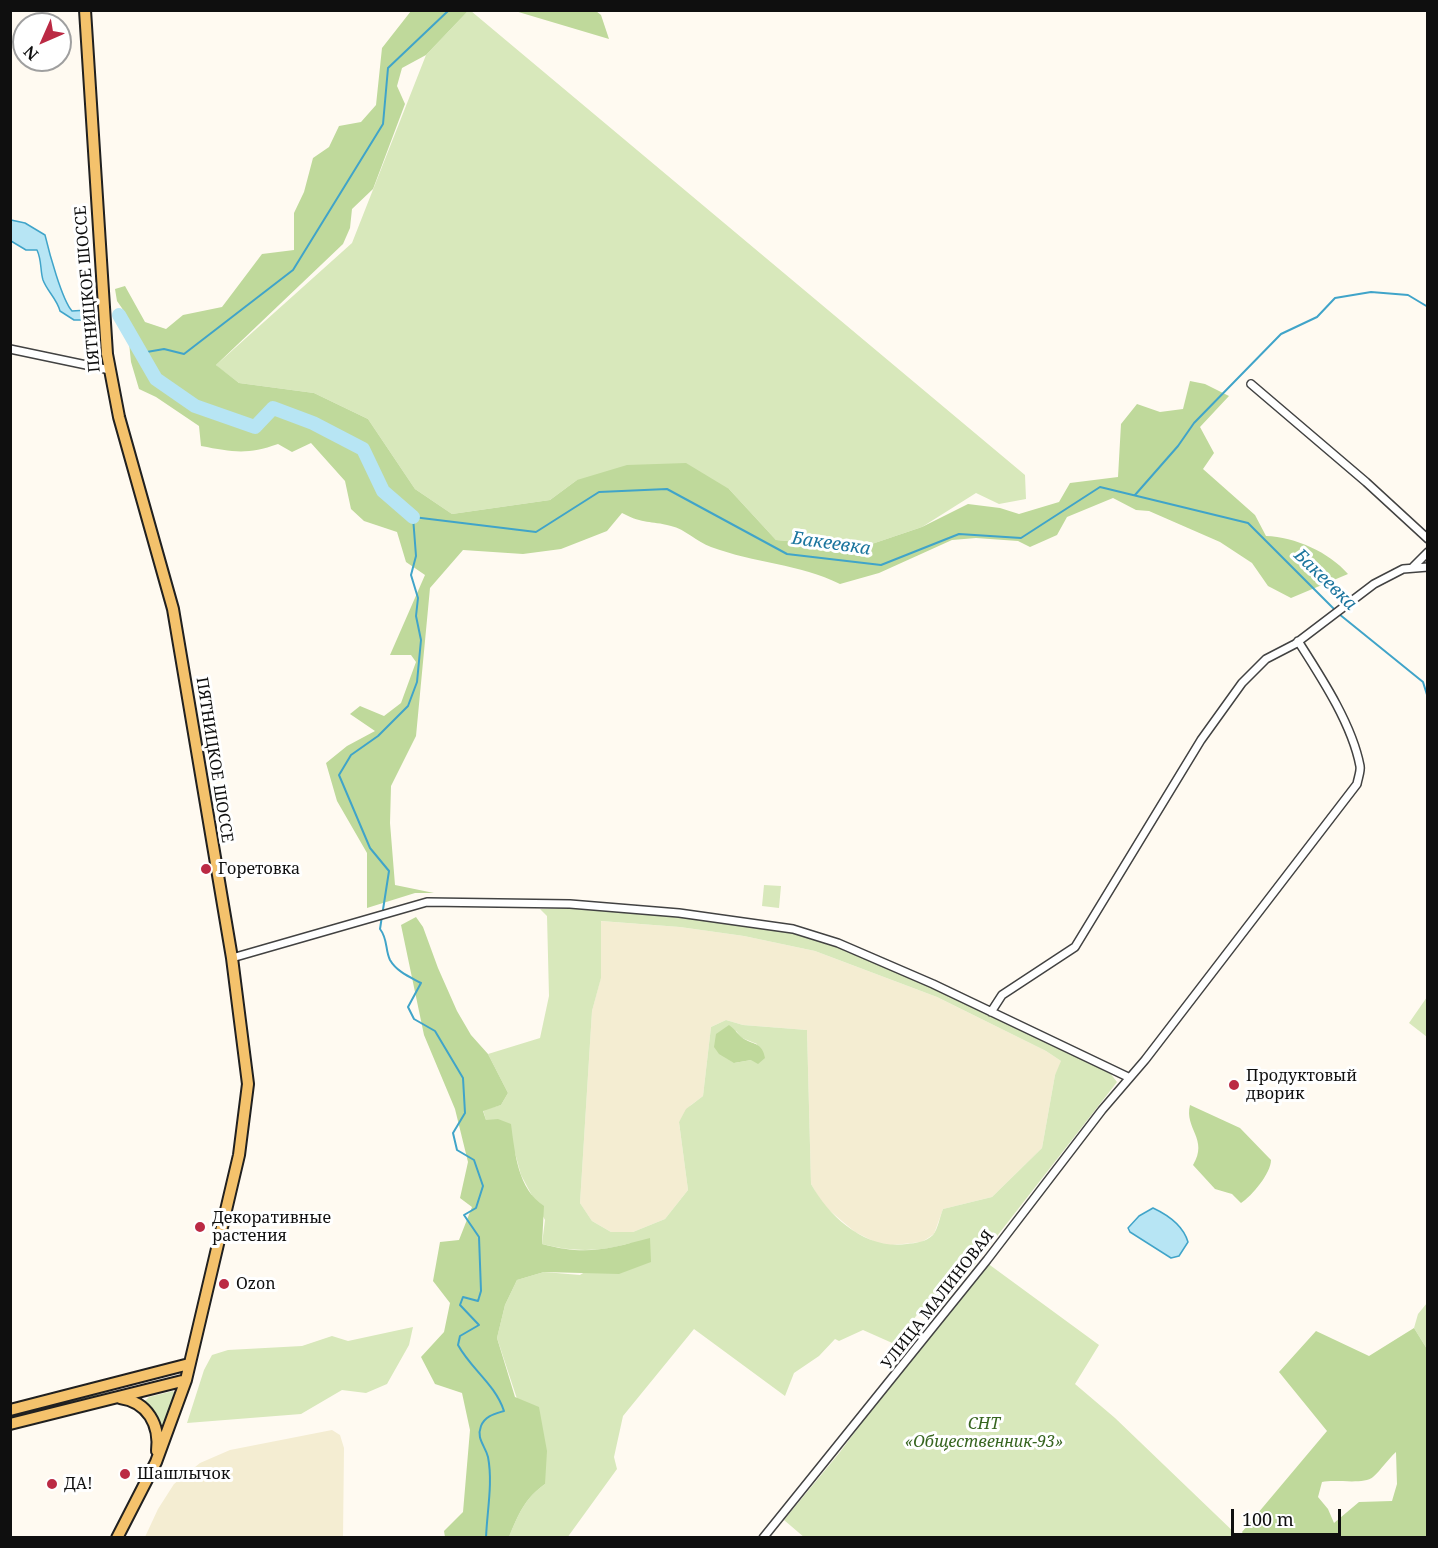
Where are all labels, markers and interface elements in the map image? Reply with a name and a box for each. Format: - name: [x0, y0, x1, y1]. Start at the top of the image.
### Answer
- north arrow: [12, 12, 72, 72]
- text: N: [18, 41, 43, 66]
- street label: ПЯТНИЦКОЕ ШОССЕ: [71, 205, 105, 373]
- water label: Бакеевка: [790, 528, 872, 560]
- water label: Бакеевка: [1289, 545, 1361, 615]
- street label: ПЯТНИЦКОЕ ШОССЕ: [191, 676, 237, 844]
- place label: Горетовка: [218, 859, 300, 879]
- marker: Горетовка: [199, 862, 213, 876]
- place label: Продуктовый дворик: [1246, 1066, 1357, 1104]
- marker: Продуктовый дворик: [1227, 1078, 1241, 1092]
- place label: Декоративные растения: [212, 1208, 331, 1246]
- marker: Декоративные растения: [193, 1220, 207, 1234]
- street label: УЛИЦА МАЛИНОВАЯ: [878, 1227, 998, 1373]
- place label: Ozon: [236, 1274, 276, 1294]
- marker: Ozon: [217, 1277, 231, 1291]
- park label: СНТ «Общественник-93»: [905, 1414, 1063, 1452]
- place label: Шашлычок: [137, 1464, 230, 1484]
- marker: Шашлычок: [118, 1467, 132, 1481]
- place label: ДА!: [64, 1474, 92, 1494]
- marker: ДА!: [45, 1477, 59, 1491]
- scale bar: [1234, 1497, 1344, 1535]
- text: 100 m: [1242, 1507, 1294, 1531]

